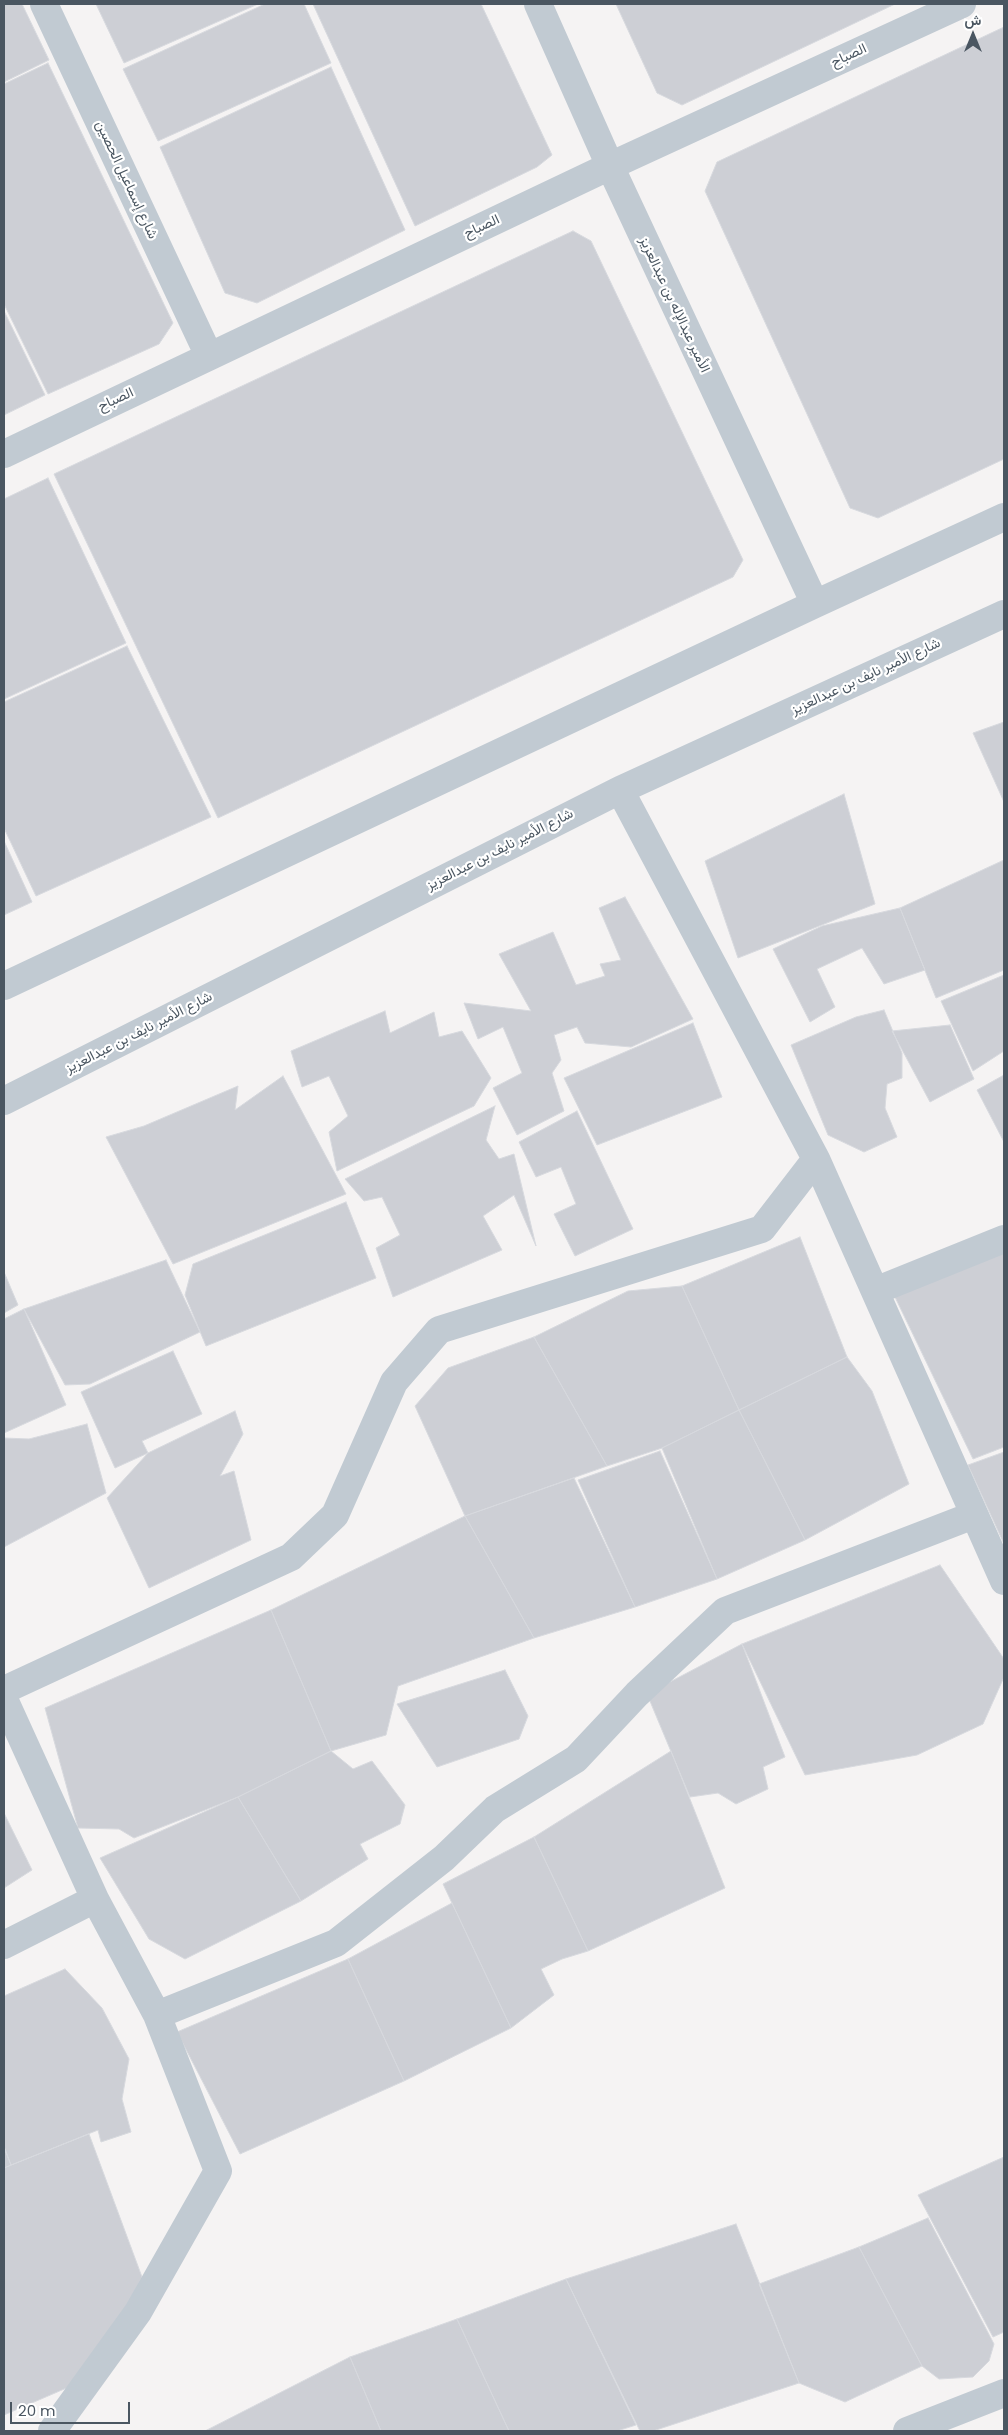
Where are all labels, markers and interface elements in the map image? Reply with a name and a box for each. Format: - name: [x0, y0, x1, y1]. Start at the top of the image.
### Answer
- north arrow: [948, 10, 998, 60]
- text: ش: [965, 10, 981, 30]
- street label: الصباح: [829, 41, 869, 71]
- street label: شارع إسماعيل الحصين: [91, 118, 161, 242]
- street label: الصباح: [462, 212, 502, 242]
- street label: الأمير عبدالإله بن عبدالعزيز: [635, 235, 713, 375]
- street label: الصباح: [96, 385, 136, 415]
- street label: شارع الأمير نايف بن عبدالعزيز: [789, 635, 943, 719]
- street label: شارع الأمير نايف بن عبدالعزيز: [424, 806, 576, 894]
- street label: شارع الأمير نايف بن عبدالعزيز: [63, 989, 215, 1077]
- scale bar: [12, 2392, 132, 2424]
- text: 20 m: [18, 2400, 56, 2421]

